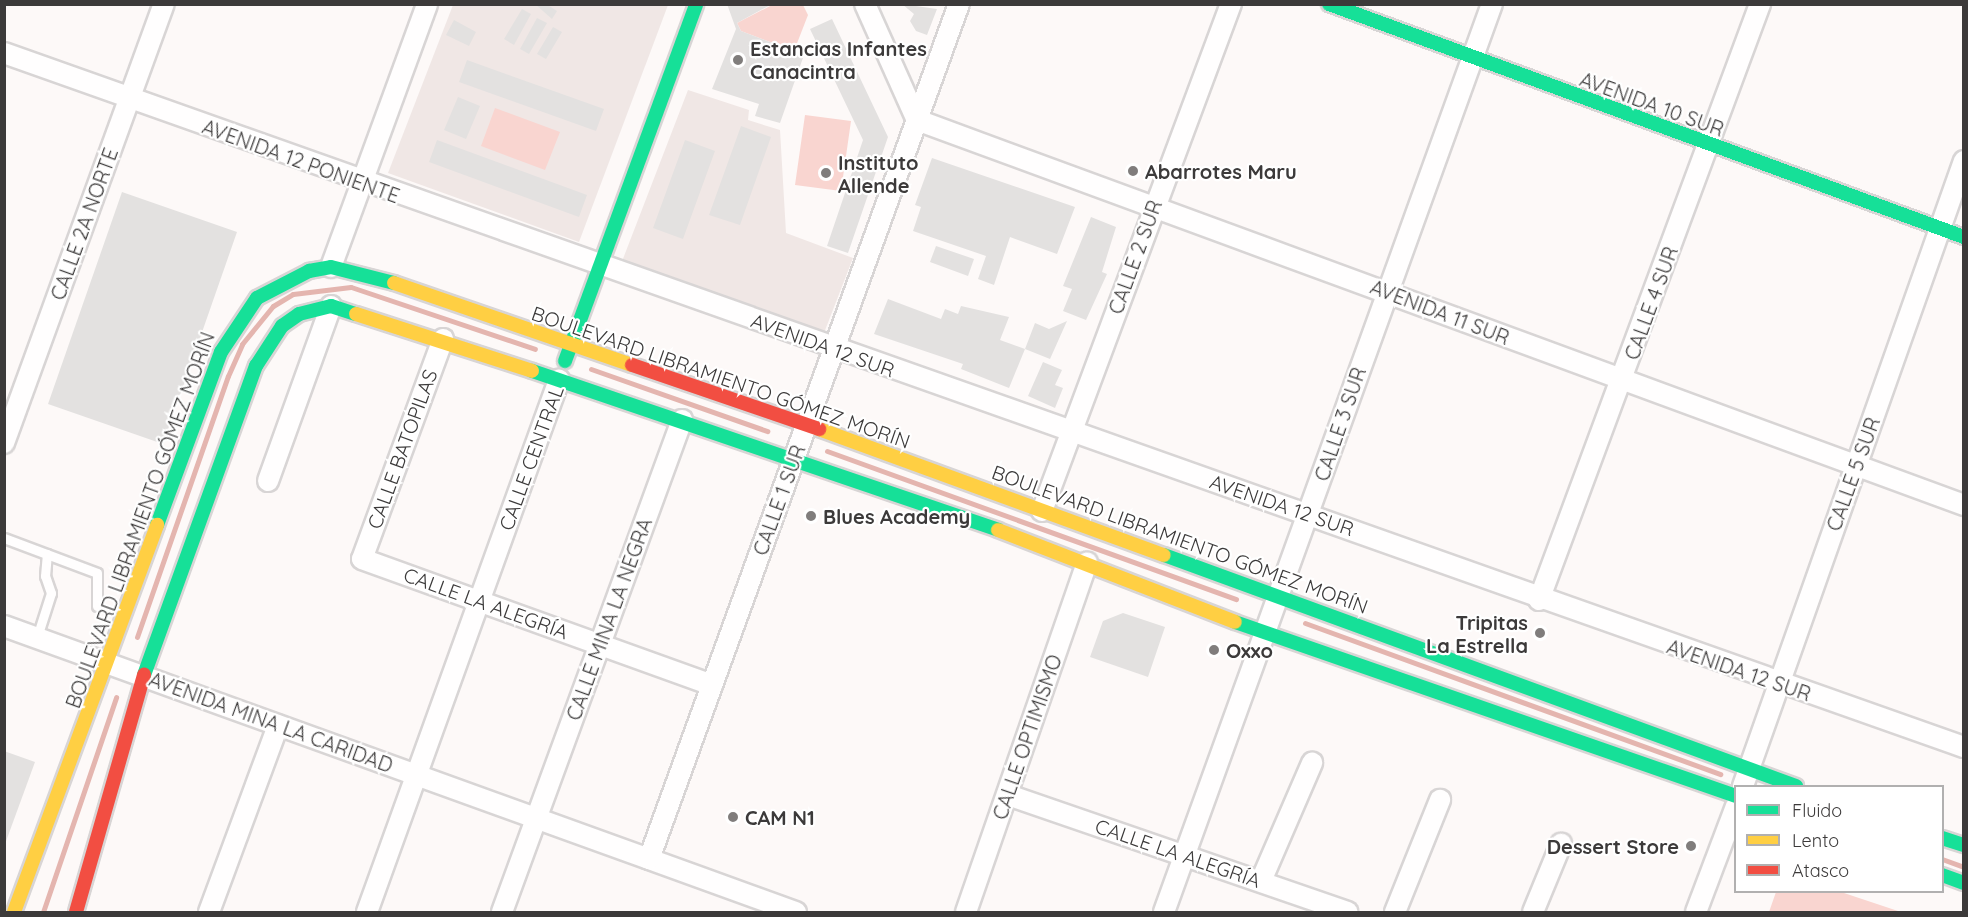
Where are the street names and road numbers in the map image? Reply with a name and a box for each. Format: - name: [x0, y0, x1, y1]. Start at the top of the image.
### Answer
- street label: AVENIDA 10 SUR: [1577, 67, 1727, 141]
- street label: AVENIDA 12 PONIENTE: [199, 114, 403, 208]
- street label: CALLE 2A NORTE: [45, 145, 123, 303]
- street label: CALLE 2 SUR: [1103, 197, 1167, 317]
- street label: CALLE 4 SUR: [1619, 243, 1683, 363]
- street label: AVENIDA 11 SUR: [1367, 274, 1513, 350]
- street label: BOULEVARD LIBRAMIENTO GÓMEZ MORÍN: [529, 301, 913, 453]
- street label: AVENIDA 12 SUR: [748, 308, 898, 382]
- street label: BOULEVARD LIBRAMIENTO GÓMEZ MORÍN: [61, 329, 219, 711]
- street label: CALLE 3 SUR: [1309, 364, 1371, 484]
- street label: CALLE BATOPILAS: [362, 366, 442, 532]
- street label: CALLE CENTRAL: [494, 382, 568, 534]
- street label: CALLE 5 SUR: [1821, 414, 1885, 534]
- street label: CALLE 1 SUR: [748, 441, 810, 559]
- street label: BOULEVARD LIBRAMIENTO GÓMEZ MORÍN: [989, 460, 1371, 618]
- street label: AVENIDA 12 SUR: [1207, 469, 1357, 541]
- street label: CALLE MINA LA NEGRA: [561, 514, 657, 724]
- street label: CALLE LA ALEGRÍA: [400, 562, 572, 644]
- street label: AVENIDA 12 SUR: [1664, 634, 1814, 706]
- street label: CALLE OPTIMISMO: [987, 651, 1067, 823]
- street label: AVENIDA MINA LA CARIDAD: [146, 667, 396, 777]
- street label: CALLE LA ALEGRÍA: [1092, 813, 1264, 893]

